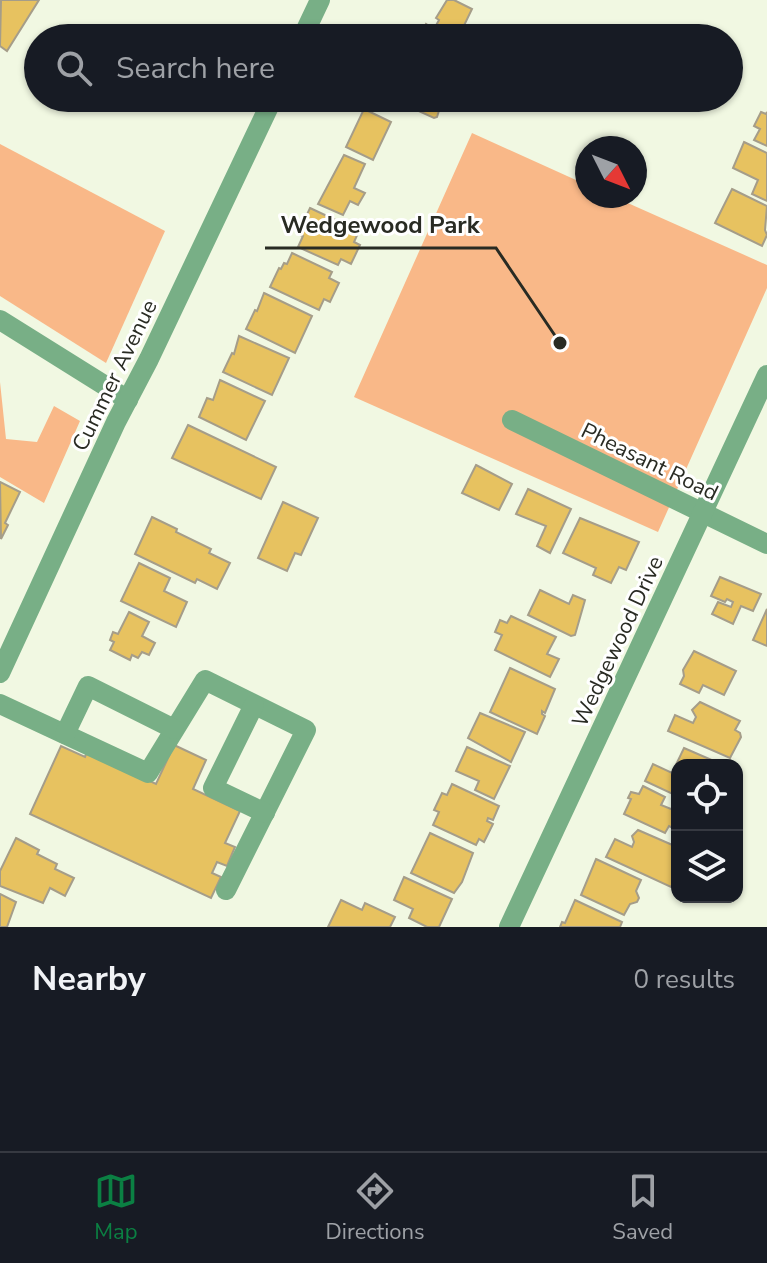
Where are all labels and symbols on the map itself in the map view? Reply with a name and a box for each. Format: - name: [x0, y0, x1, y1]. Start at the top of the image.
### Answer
- north arrow: [575, 136, 647, 208]
- callout: Wedgewood Park: [265, 200, 496, 248]
- text: Wedgewood Park: [280, 209, 481, 241]
- street label: Cummer Avenue: [65, 295, 164, 456]
- street label: Pheasant Road: [576, 416, 723, 508]
- street label: Wedgewood Drive: [565, 551, 671, 732]

